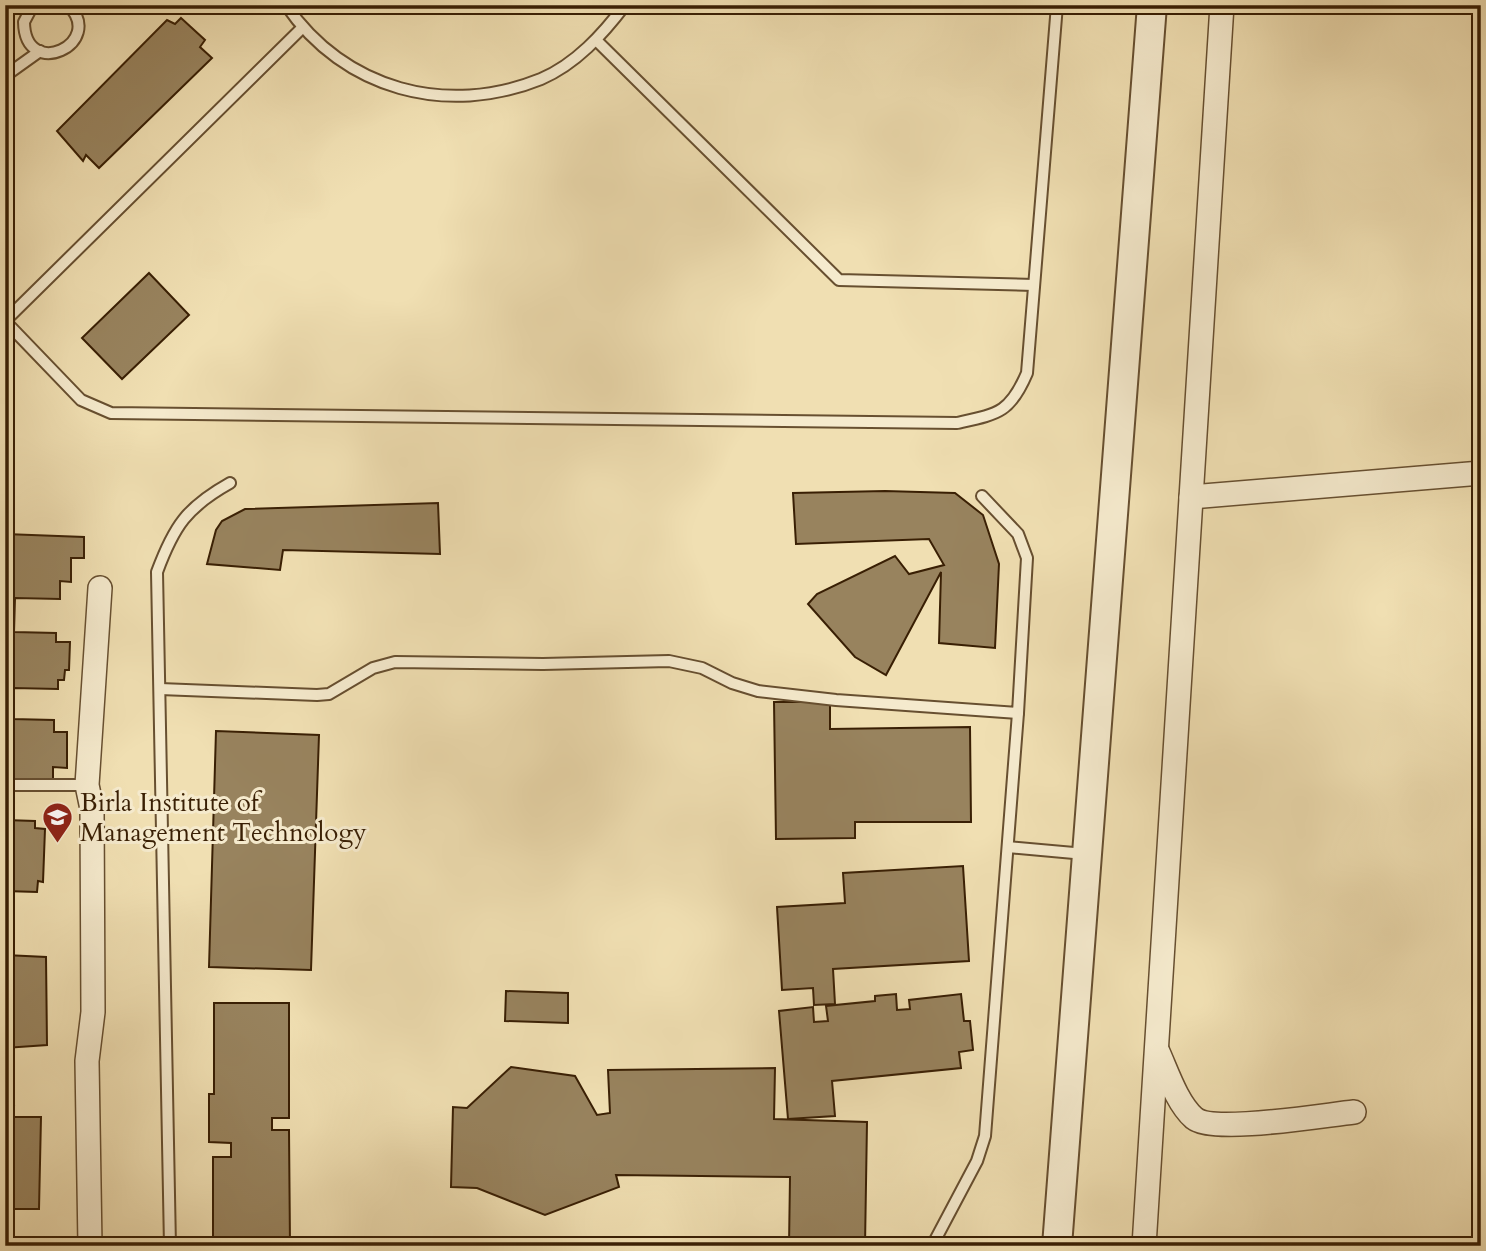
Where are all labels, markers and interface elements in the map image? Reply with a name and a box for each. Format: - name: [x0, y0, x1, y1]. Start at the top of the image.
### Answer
- place label: Birla Institute of Management Technology: [80, 785, 367, 850]
- school or university icon: Birla Institute of Management Technology: [40, 800, 74, 844]

